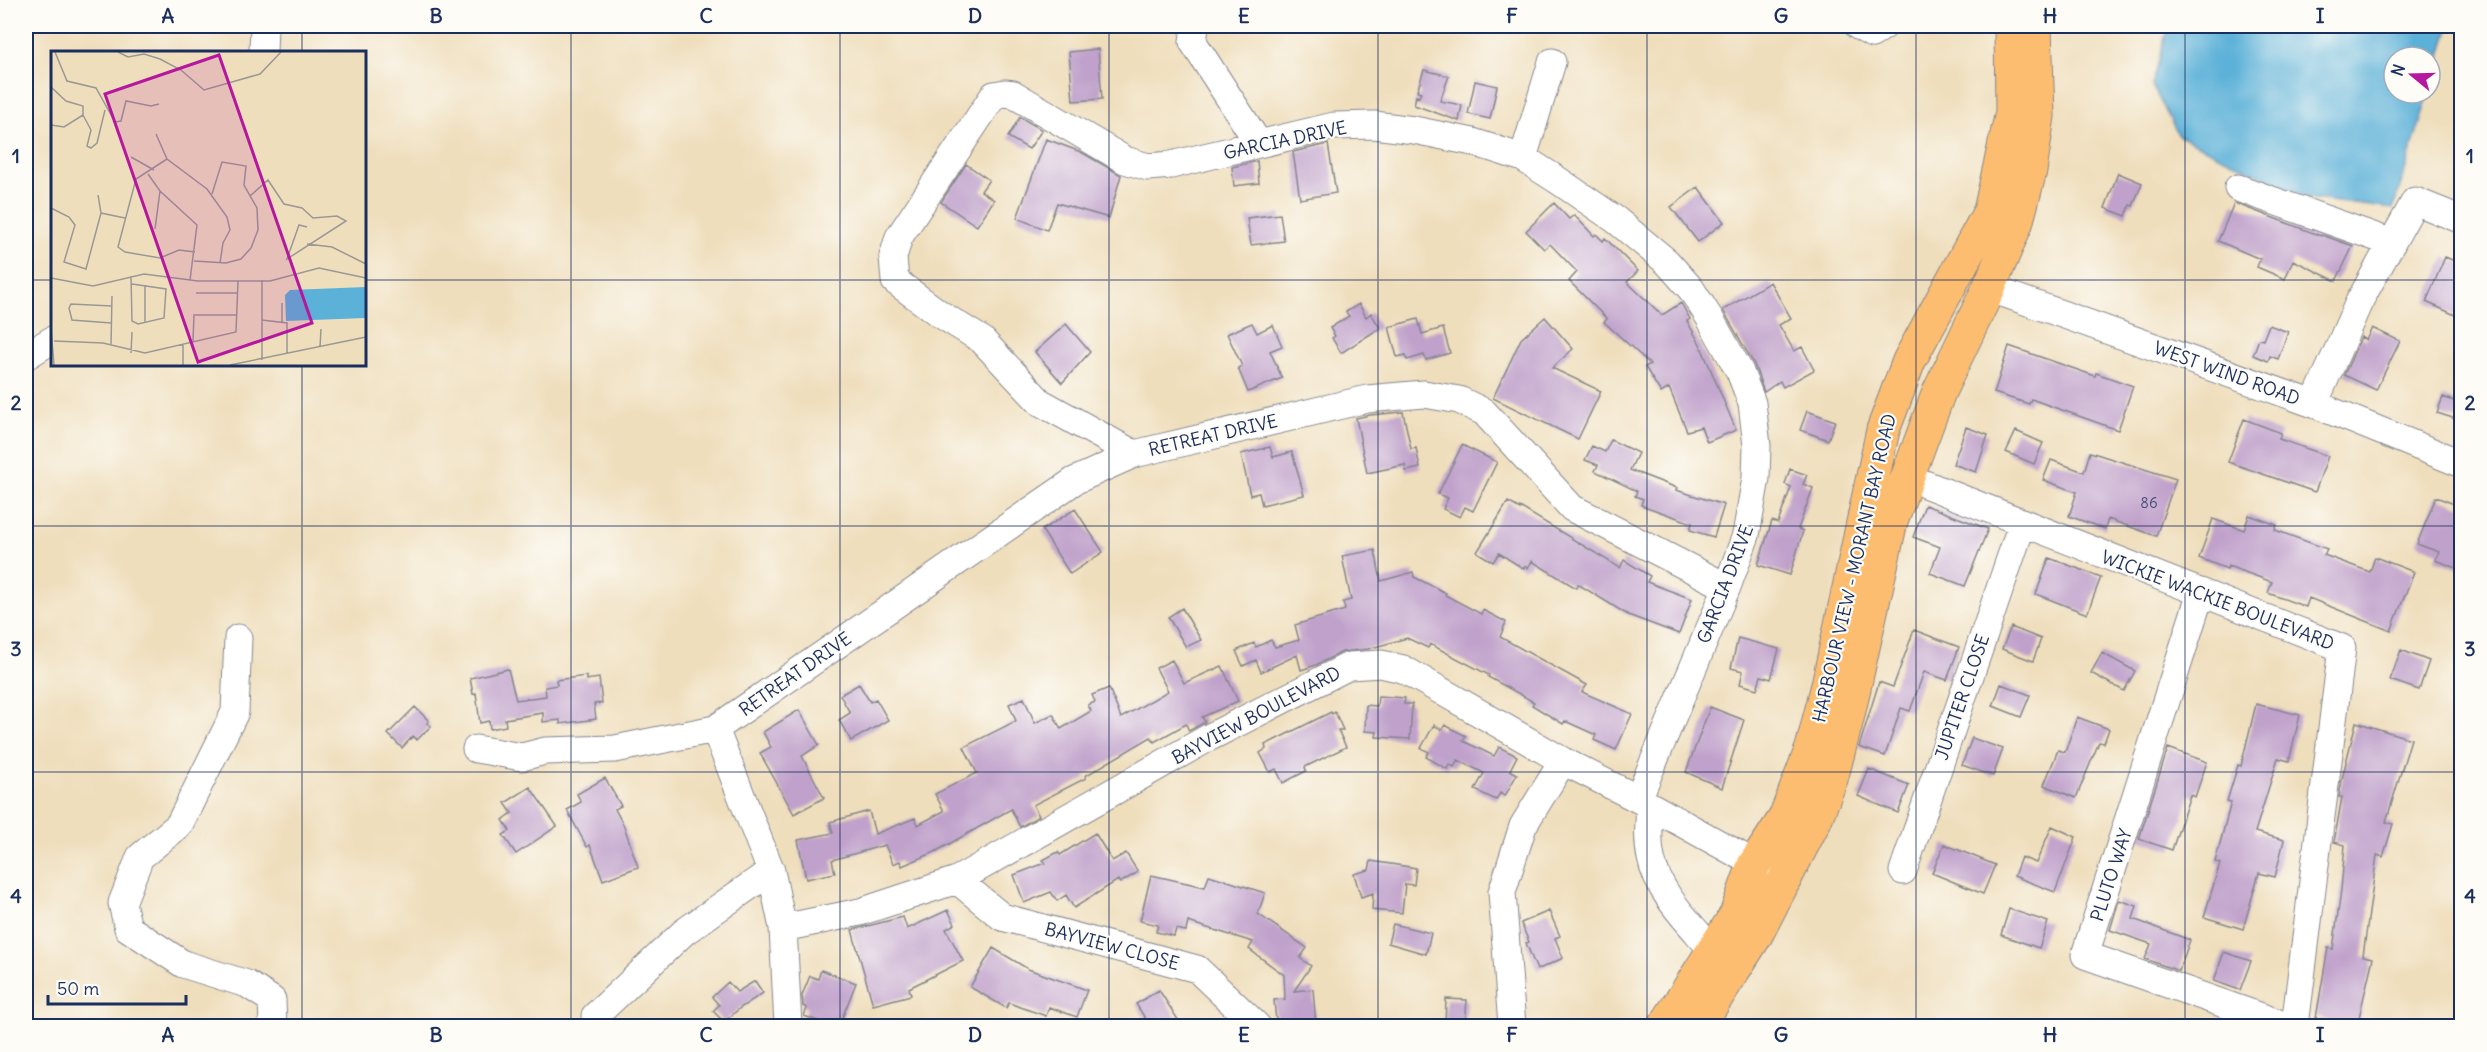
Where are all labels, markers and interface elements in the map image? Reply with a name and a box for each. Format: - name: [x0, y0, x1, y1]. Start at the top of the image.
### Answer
- text: A: [162, 3, 175, 28]
- text: B: [429, 3, 443, 28]
- text: C: [699, 3, 713, 28]
- text: D: [968, 3, 982, 28]
- text: E: [1238, 3, 1250, 28]
- text: F: [1506, 3, 1518, 28]
- text: G: [1774, 3, 1788, 28]
- text: H: [2043, 3, 2057, 28]
- text: I: [2316, 3, 2325, 28]
- north arrow: [2382, 45, 2442, 105]
- inset map: [51, 51, 366, 366]
- text: N: [2387, 62, 2409, 79]
- street label: GARCIA DRIVE: [1221, 116, 1349, 164]
- text: 1: [12, 143, 20, 168]
- text: 1: [2466, 143, 2474, 168]
- street label: WEST WIND ROAD: [2151, 336, 2303, 410]
- text: 2: [11, 390, 22, 415]
- text: 2: [2465, 390, 2476, 415]
- street label: RETREAT DRIVE: [1146, 409, 1280, 461]
- street label: HARBOUR VIEW - MORANT BAY ROAD: [1807, 411, 1901, 725]
- house number: 86: [2140, 493, 2158, 512]
- street label: GARCIA DRIVE: [1692, 521, 1758, 647]
- street label: WICKIE WACKIE BOULEVARD: [2098, 545, 2338, 655]
- street label: RETREAT DRIVE: [734, 627, 856, 721]
- street label: JUPITER CLOSE: [1930, 631, 1994, 763]
- text: 3: [10, 636, 22, 661]
- text: 3: [2464, 636, 2476, 661]
- street label: BAYVIEW BOULEVARD: [1168, 661, 1344, 769]
- street label: PLUTO WAY: [2085, 826, 2137, 924]
- text: 4: [10, 883, 22, 908]
- text: 4: [2464, 883, 2476, 908]
- street label: BAYVIEW CLOSE: [1042, 917, 1182, 975]
- scale bar: [48, 968, 186, 1006]
- text: 50 m: [57, 977, 99, 1000]
- text: A: [162, 1022, 175, 1047]
- text: B: [429, 1022, 443, 1047]
- text: C: [699, 1022, 713, 1047]
- text: D: [968, 1022, 982, 1047]
- text: E: [1238, 1022, 1250, 1047]
- text: F: [1506, 1022, 1518, 1047]
- text: G: [1774, 1022, 1788, 1047]
- text: H: [2043, 1022, 2057, 1047]
- text: I: [2316, 1022, 2325, 1047]

